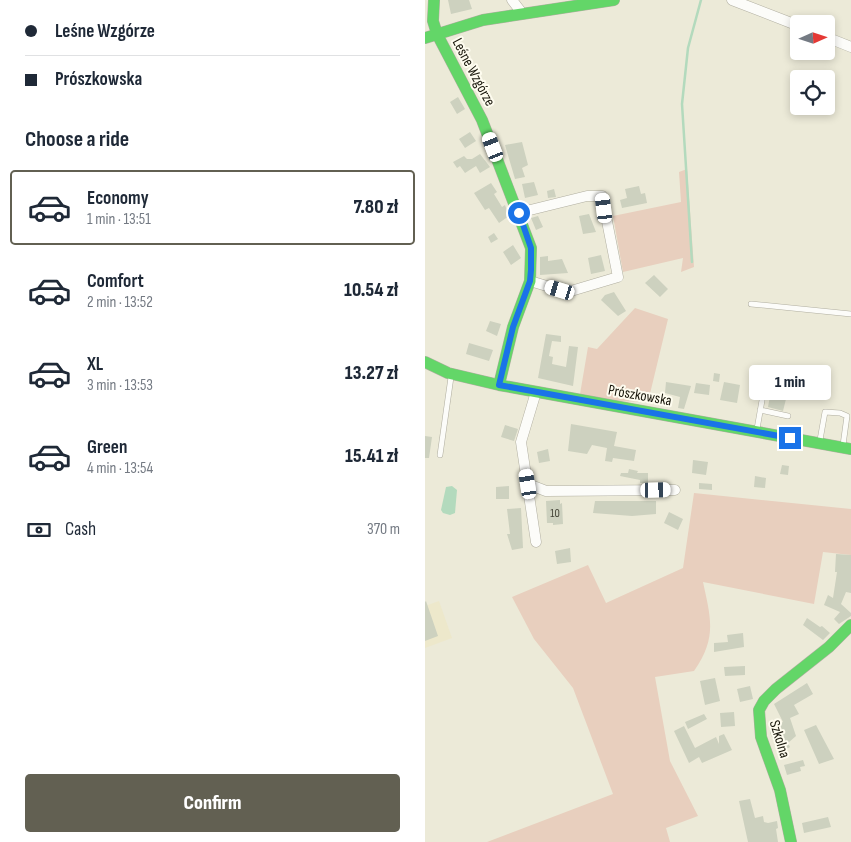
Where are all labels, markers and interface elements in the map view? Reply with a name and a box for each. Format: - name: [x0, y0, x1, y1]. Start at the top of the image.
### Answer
- north arrow: [790, 15, 835, 60]
- map controls: [790, 15, 835, 115]
- text: Leśne Wzgórze: [55, 20, 155, 43]
- street label: Leśne Wzgórze: [448, 35, 499, 109]
- text: Prószkowska: [55, 68, 142, 91]
- button: locate: [790, 70, 835, 115]
- text: Choose a ride: [25, 126, 129, 153]
- car: [480, 130, 505, 164]
- icon: car: [27, 185, 72, 230]
- text: Economy: [87, 187, 149, 210]
- car: [594, 192, 613, 224]
- text: 7.80 zł: [353, 196, 398, 219]
- route start: [508, 202, 530, 224]
- text: 1 min · 13:51: [87, 210, 151, 229]
- icon: car: [27, 268, 72, 313]
- text: Comfort: [87, 270, 144, 293]
- car: [543, 278, 576, 302]
- text: 10.54 zł: [344, 279, 398, 302]
- text: 2 min · 13:52: [87, 293, 153, 312]
- icon: car: [27, 351, 72, 396]
- text: XL: [87, 353, 103, 376]
- text: 13.27 zł: [345, 362, 398, 385]
- callout: 1 min: [749, 366, 831, 400]
- text: 1 min: [775, 373, 805, 392]
- text: 3 min · 13:53: [87, 376, 153, 395]
- street label: Prószkowska: [607, 381, 673, 410]
- route end: [779, 427, 801, 449]
- icon: car: [27, 434, 72, 479]
- text: Green: [87, 436, 127, 459]
- text: 15.41 zł: [345, 445, 398, 468]
- text: 4 min · 13:54: [87, 459, 153, 478]
- car: [518, 468, 537, 500]
- car: [640, 482, 671, 498]
- house number: 10: [550, 506, 560, 521]
- icon: cash: [25, 516, 53, 544]
- text: Cash: [65, 518, 96, 541]
- text: 370 m: [367, 520, 400, 539]
- street label: Szkolna: [765, 718, 794, 761]
- button: Confirm: [25, 774, 400, 832]

